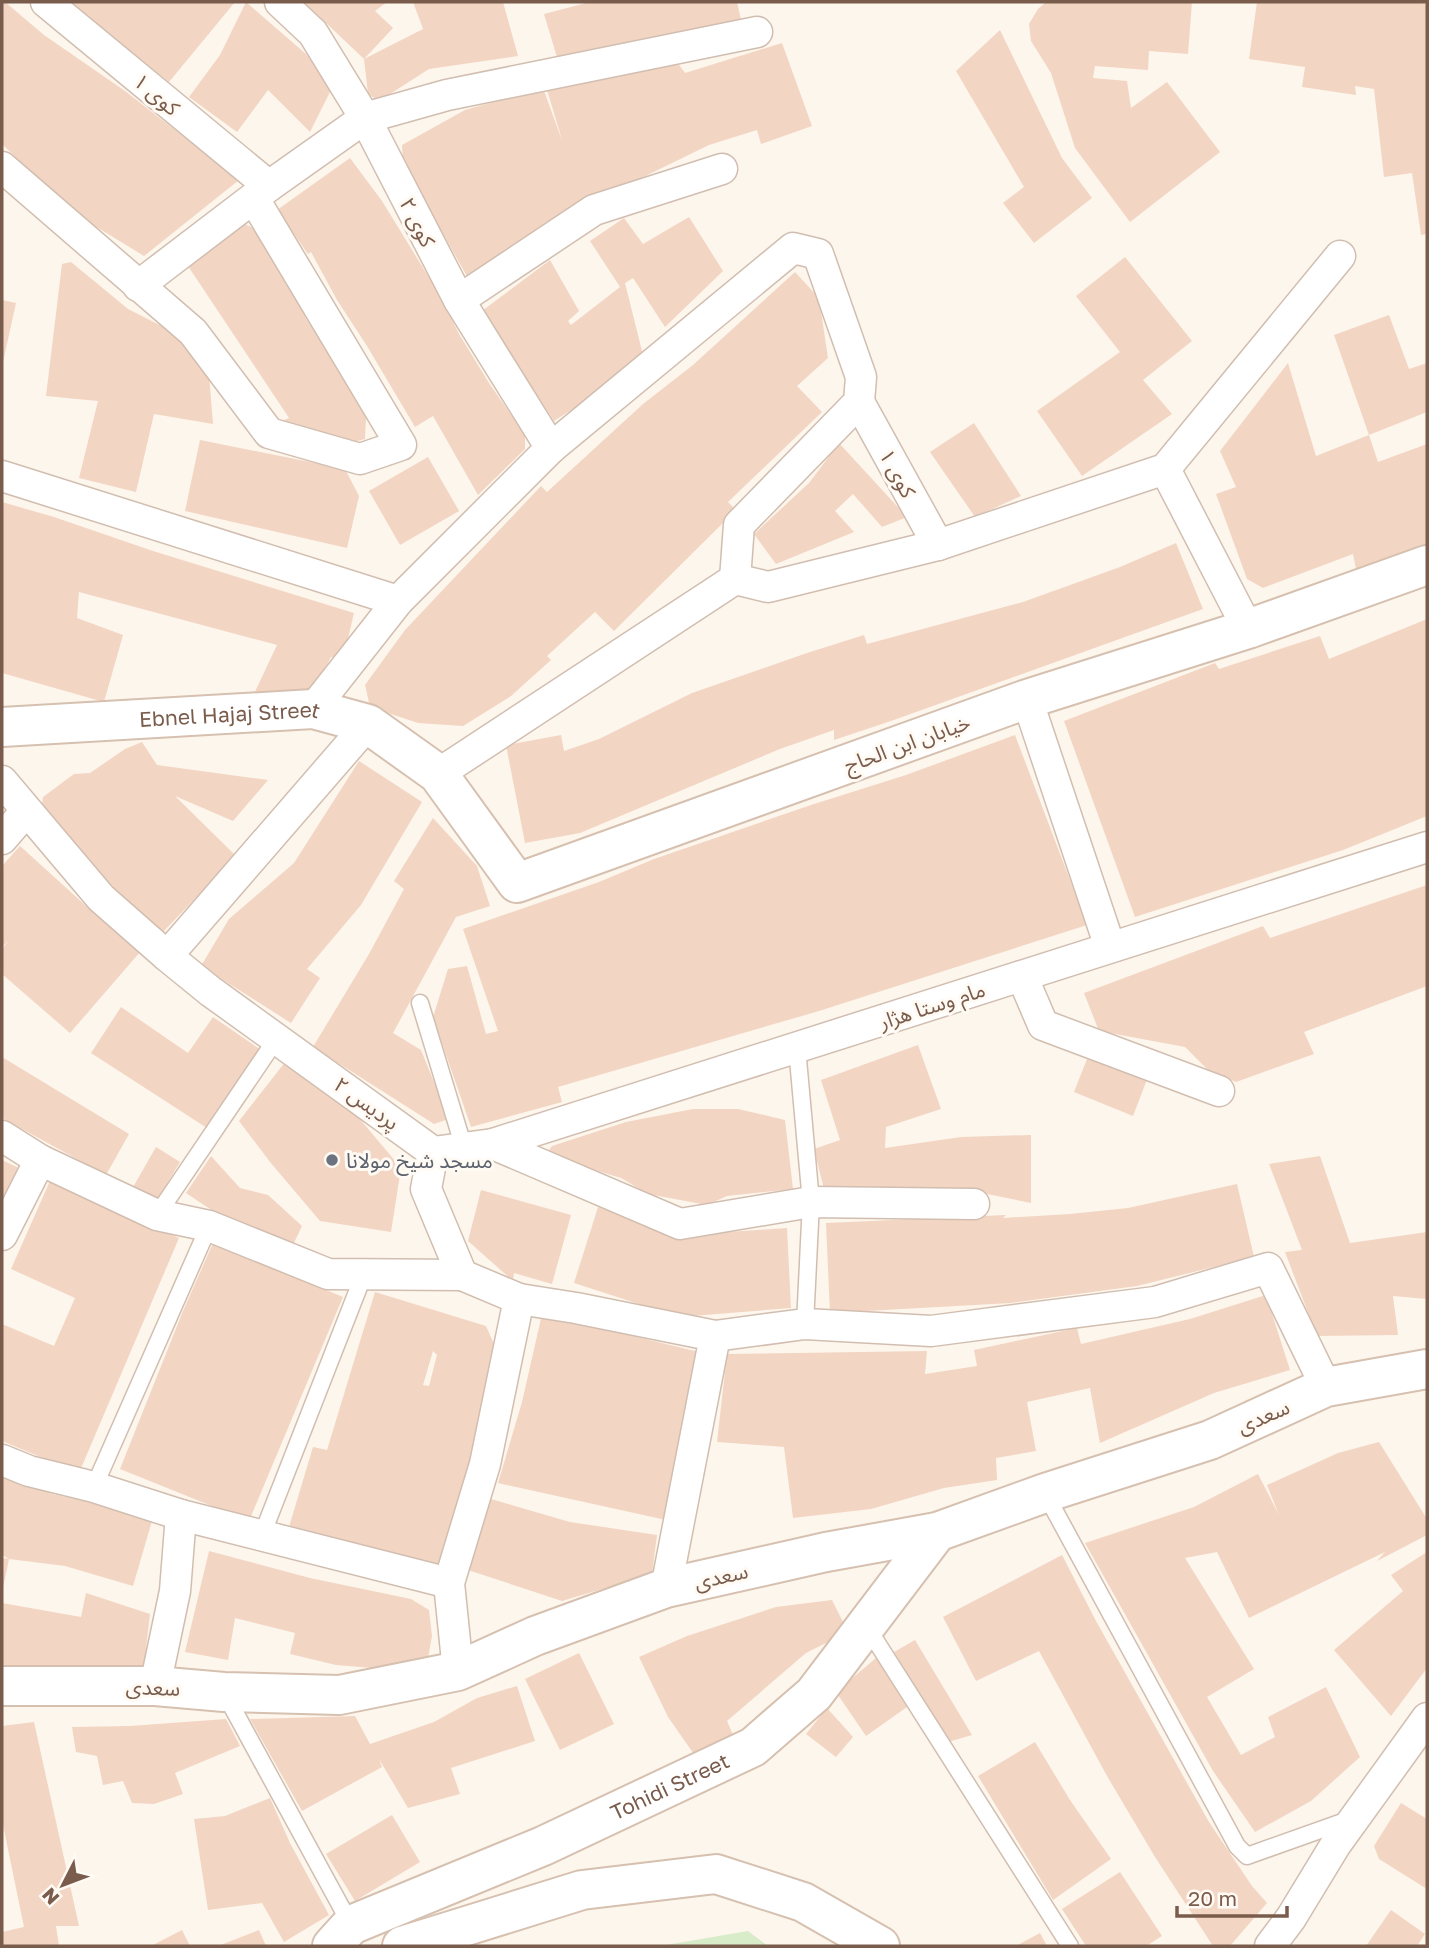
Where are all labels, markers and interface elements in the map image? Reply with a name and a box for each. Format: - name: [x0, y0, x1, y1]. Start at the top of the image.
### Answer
- street label: کوی ۱: [129, 67, 185, 121]
- street label: کوی ۲: [395, 193, 441, 251]
- street label: کوی ۱: [874, 444, 922, 502]
- street label: Ebnel Hajaj Street: [138, 696, 323, 732]
- street label: خیابان ابن الحاج: [840, 708, 975, 781]
- street label: مام وستا هژار: [875, 976, 990, 1038]
- street label: پردیس ۲: [329, 1071, 405, 1136]
- place label: مسجد شیخ مولانا: [346, 1147, 493, 1176]
- marker: مسجد شیخ مولانا: [324, 1152, 340, 1168]
- street label: سعدی: [1233, 1393, 1293, 1439]
- street label: سعدی: [692, 1557, 750, 1595]
- street label: سعدی: [125, 1673, 181, 1701]
- street label: Tohidi Street: [606, 1747, 733, 1825]
- north arrow: [28, 1850, 98, 1920]
- scale bar: [1177, 1874, 1287, 1918]
- text: N: [37, 1884, 63, 1910]
- text: 20 m: [1188, 1885, 1237, 1911]

